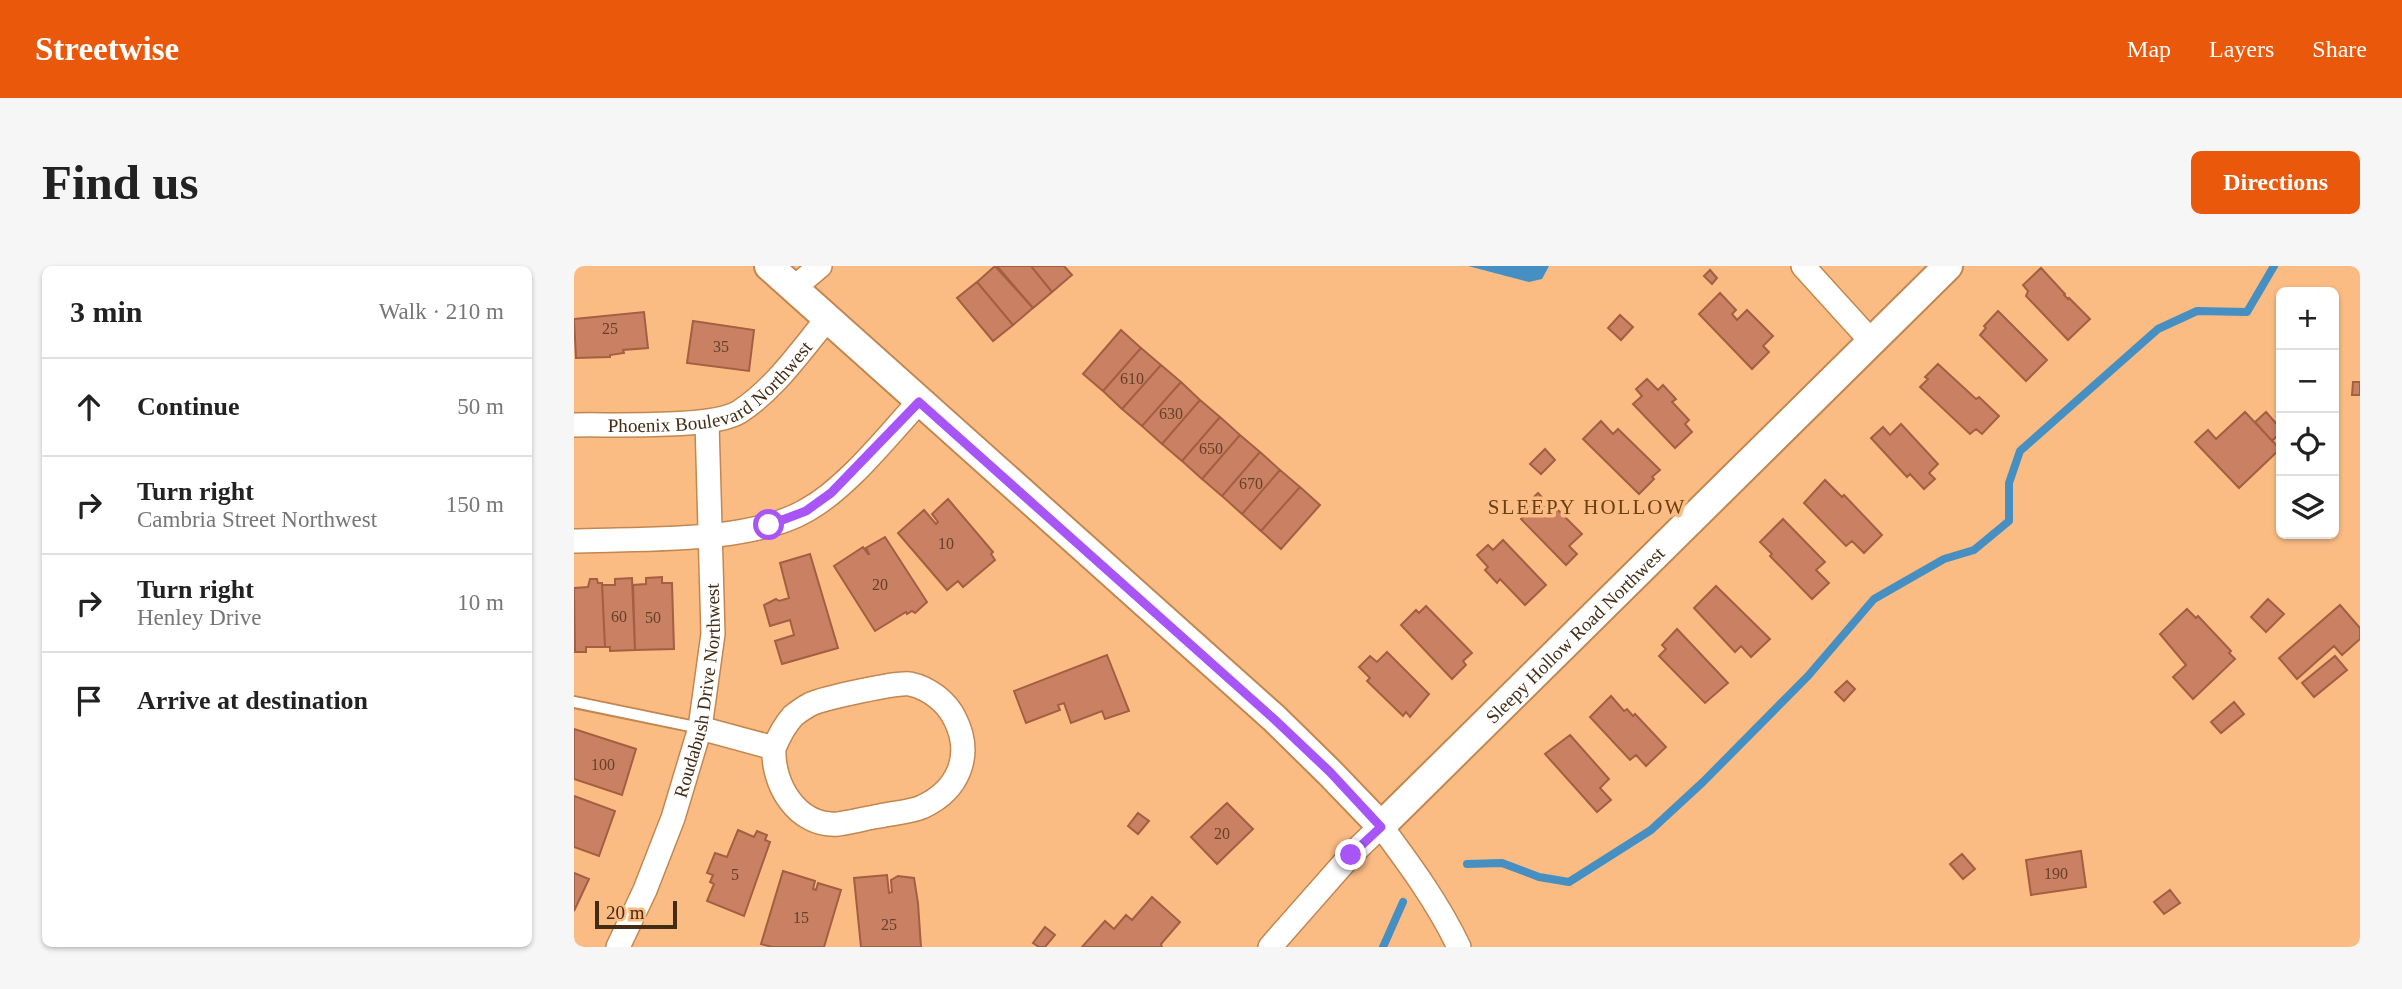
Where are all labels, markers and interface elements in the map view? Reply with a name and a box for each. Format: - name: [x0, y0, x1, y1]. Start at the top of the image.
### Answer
- text: Streetwise: [35, 31, 179, 67]
- text: Map: [2127, 36, 2171, 62]
- text: Layers: [2209, 36, 2274, 62]
- text: Share: [2312, 36, 2367, 62]
- button: Directions: [2191, 151, 2360, 214]
- text: Find us: [42, 155, 199, 210]
- map controls: [2276, 287, 2339, 539]
- button: +: [2276, 287, 2339, 350]
- text: 3 min: [70, 295, 143, 328]
- text: Walk · 210 m: [379, 299, 504, 324]
- house number: 25: [602, 320, 618, 337]
- street label: Phoenix Boulevard Northwest: [608, 336, 816, 435]
- house number: 35: [713, 338, 729, 355]
- button: −: [2276, 350, 2339, 413]
- house number: 610: [1120, 370, 1144, 387]
- icon: ahead: [70, 388, 108, 426]
- text: Continue: [137, 392, 240, 421]
- text: 50 m: [457, 394, 504, 419]
- house number: 630: [1159, 405, 1183, 422]
- button: locate: [2276, 413, 2339, 476]
- house number: 650: [1199, 440, 1223, 457]
- house number: 670: [1239, 475, 1263, 492]
- button: layers: [2276, 476, 2339, 539]
- text: Turn right: [137, 477, 254, 506]
- icon: right: [70, 486, 108, 524]
- text: 150 m: [446, 492, 504, 517]
- district label: SLEEPY HOLLOW: [1488, 495, 1686, 519]
- text: Cambria Street Northwest: [137, 507, 377, 532]
- route start: [753, 509, 784, 540]
- house number: 10: [938, 535, 954, 552]
- street label: Sleepy Hollow Road Northwest: [1481, 542, 1669, 727]
- text: Turn right: [137, 575, 254, 604]
- house number: 20: [872, 576, 888, 593]
- street label: Roudabush Drive Northwest: [669, 582, 724, 800]
- icon: right: [70, 584, 108, 622]
- text: 10 m: [457, 590, 504, 615]
- text: Henley Drive: [137, 605, 262, 630]
- house number: 60: [611, 608, 627, 625]
- house number: 50: [645, 609, 661, 626]
- icon: arrive: [70, 682, 108, 720]
- text: Arrive at destination: [137, 686, 368, 715]
- house number: 100: [591, 756, 615, 773]
- house number: 20: [1214, 825, 1230, 842]
- route end: [1335, 839, 1366, 870]
- house number: 190: [2044, 865, 2068, 882]
- house number: 5: [731, 866, 739, 883]
- scale bar: [595, 898, 677, 930]
- text: 20 m: [606, 902, 645, 923]
- house number: 15: [793, 909, 809, 926]
- house number: 25: [881, 916, 897, 933]

